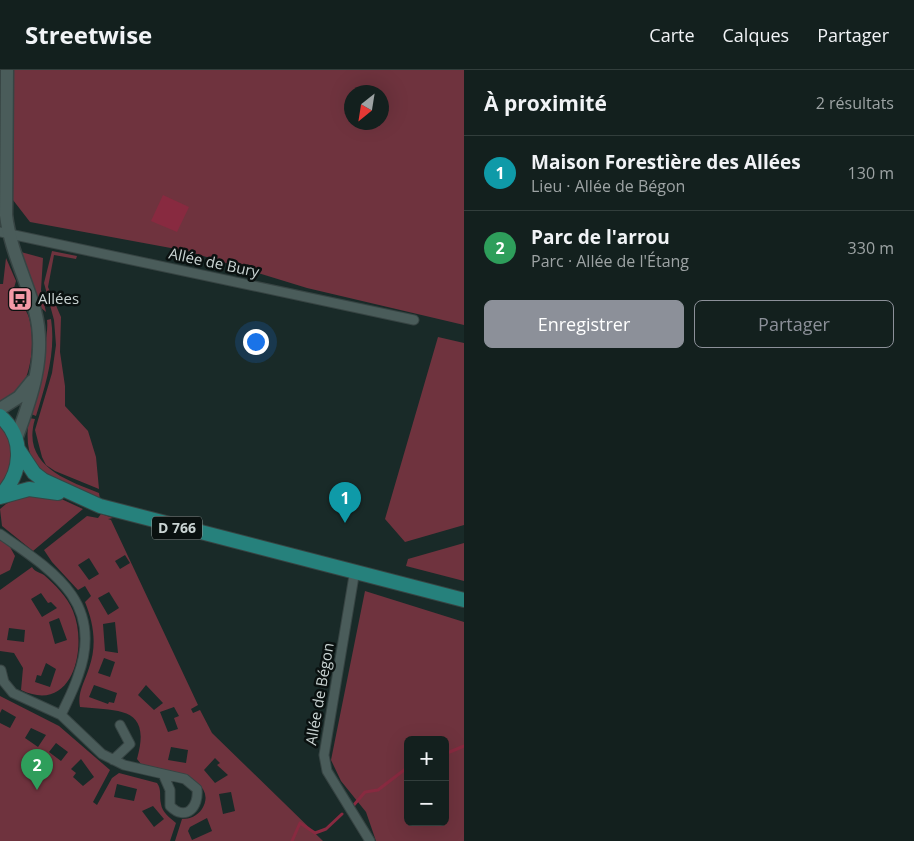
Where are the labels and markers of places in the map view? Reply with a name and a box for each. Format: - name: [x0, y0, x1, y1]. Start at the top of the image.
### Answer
- bus stop icon: Allées: [7, 286, 33, 312]
- place label: Allées: [38, 288, 79, 308]
- pin: 1: [329, 482, 361, 523]
- pin: 2: [21, 749, 53, 790]

